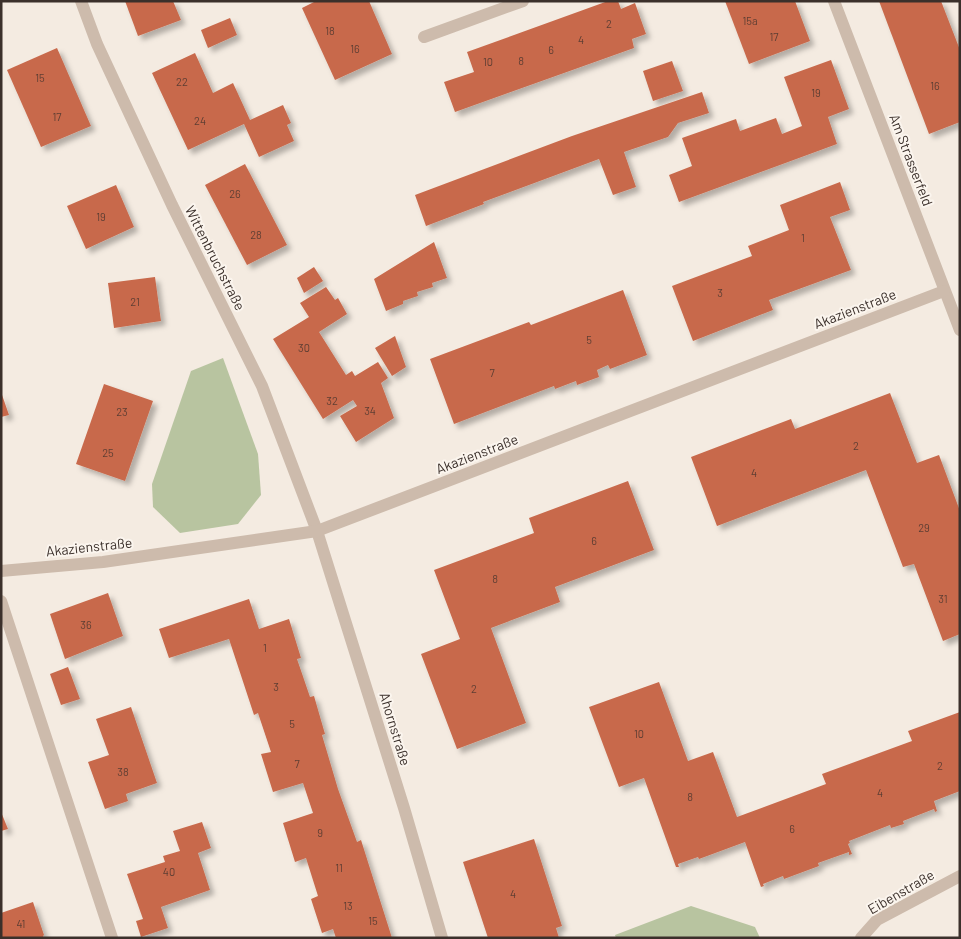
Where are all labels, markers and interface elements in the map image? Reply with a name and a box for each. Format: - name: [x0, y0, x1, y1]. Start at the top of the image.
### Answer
- house number: 15a: [742, 14, 758, 27]
- house number: 2: [606, 17, 612, 30]
- house number: 18: [325, 24, 335, 37]
- house number: 17: [769, 30, 779, 43]
- house number: 4: [578, 33, 584, 46]
- house number: 16: [350, 42, 360, 55]
- house number: 6: [548, 43, 554, 56]
- house number: 8: [518, 54, 524, 67]
- house number: 10: [483, 55, 493, 68]
- house number: 15: [35, 71, 45, 84]
- house number: 22: [176, 75, 188, 88]
- house number: 16: [930, 79, 940, 92]
- house number: 19: [811, 86, 821, 99]
- house number: 17: [52, 110, 62, 123]
- street label: Am Strasserfeld: [886, 111, 937, 208]
- house number: 24: [194, 114, 206, 127]
- house number: 26: [229, 187, 241, 200]
- street label: Wittenbruchstraße: [182, 203, 249, 313]
- house number: 19: [96, 210, 106, 223]
- house number: 28: [250, 228, 262, 241]
- house number: 1: [801, 231, 805, 244]
- street label: Akazienstraße: [811, 285, 898, 332]
- house number: 3: [717, 286, 723, 299]
- house number: 21: [130, 295, 140, 308]
- house number: 5: [586, 333, 592, 346]
- house number: 30: [298, 341, 310, 354]
- house number: 7: [489, 366, 495, 379]
- house number: 32: [326, 394, 338, 407]
- house number: 34: [364, 404, 376, 417]
- house number: 23: [116, 405, 128, 418]
- street label: Akazienstraße: [433, 430, 520, 477]
- house number: 2: [853, 439, 859, 452]
- house number: 25: [102, 446, 114, 459]
- house number: 4: [751, 466, 757, 479]
- house number: 29: [918, 521, 930, 534]
- street label: Akazienstraße: [45, 534, 133, 559]
- house number: 6: [591, 534, 597, 547]
- house number: 8: [492, 572, 498, 585]
- house number: 31: [938, 592, 948, 605]
- house number: 36: [80, 618, 92, 631]
- house number: 1: [263, 641, 267, 654]
- house number: 3: [273, 680, 279, 693]
- house number: 2: [471, 682, 477, 695]
- street label: Ahornstraße: [376, 690, 415, 767]
- house number: 5: [289, 717, 295, 730]
- house number: 10: [634, 727, 644, 740]
- house number: 7: [294, 757, 300, 770]
- house number: 2: [937, 759, 943, 772]
- house number: 38: [117, 765, 129, 778]
- house number: 4: [877, 786, 883, 799]
- house number: 8: [687, 790, 693, 803]
- house number: 6: [789, 822, 795, 835]
- house number: 9: [317, 826, 323, 839]
- house number: 11: [335, 861, 343, 874]
- house number: 40: [163, 865, 175, 878]
- street label: Eibenstraße: [864, 866, 937, 917]
- house number: 4: [510, 887, 516, 900]
- house number: 13: [343, 899, 353, 912]
- house number: 15: [368, 914, 378, 927]
- house number: 41: [17, 917, 25, 930]

